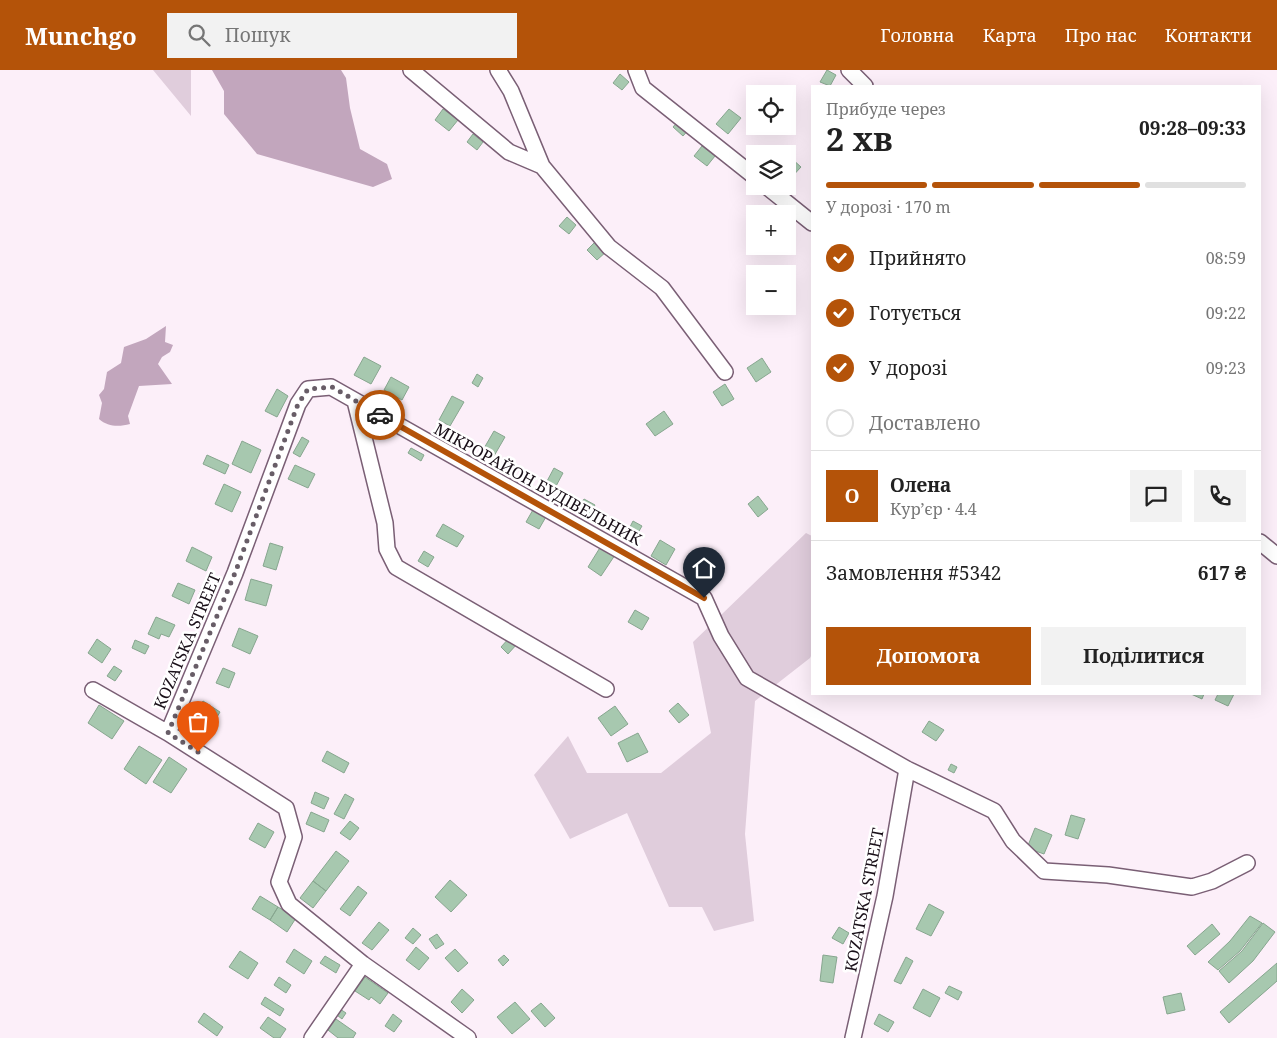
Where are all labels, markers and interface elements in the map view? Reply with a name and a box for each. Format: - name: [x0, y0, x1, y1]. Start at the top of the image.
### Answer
- search box: [167, 13, 517, 58]
- text: Munchgo: [25, 19, 137, 52]
- icon: search: [185, 21, 213, 49]
- text: Пошук: [225, 22, 291, 48]
- text: Головна: [880, 23, 955, 47]
- text: Карта: [983, 23, 1037, 47]
- text: Про нас: [1065, 23, 1137, 47]
- text: Контакти: [1165, 23, 1252, 47]
- map controls: [746, 85, 796, 315]
- button: locate: [746, 85, 796, 135]
- text: Прибуде через: [826, 98, 946, 120]
- text: 09:28–09:33: [1139, 115, 1246, 141]
- text: 2 хв: [826, 117, 893, 160]
- button: layers: [746, 145, 796, 195]
- text: У дорозі · 170 m: [826, 196, 951, 218]
- button: +: [746, 205, 796, 255]
- icon: check: [826, 244, 854, 272]
- text: Прийнято: [869, 245, 966, 271]
- text: 08:59: [1206, 247, 1246, 269]
- button: −: [746, 265, 796, 315]
- icon: check: [826, 299, 854, 327]
- text: Готується: [869, 300, 961, 326]
- text: 09:22: [1206, 302, 1246, 324]
- icon: check: [826, 354, 854, 382]
- text: У дорозі: [869, 355, 948, 381]
- text: 09:23: [1206, 357, 1246, 379]
- courier: [355, 390, 405, 440]
- icon: car: [366, 401, 394, 429]
- text: Доставлено: [869, 410, 980, 436]
- street label: МІКРОРАЙОН БУДІВЕЛЬНИК: [430, 418, 646, 551]
- button: chat: [1130, 470, 1182, 522]
- button: phone: [1194, 470, 1246, 522]
- text: Олена: [890, 472, 951, 498]
- text: О: [845, 483, 859, 509]
- text: Кур’єр · 4.4: [890, 498, 977, 520]
- pin: [683, 547, 725, 598]
- icon: home: [690, 554, 718, 582]
- text: Замовлення #5342: [826, 560, 1001, 586]
- text: 617 ₴: [1198, 560, 1246, 586]
- street label: KOZATSKA STREET: [148, 569, 226, 713]
- button: Допомога: [826, 627, 1031, 685]
- button: Поділитися: [1041, 627, 1246, 685]
- pin: [177, 701, 219, 752]
- icon: bag: [184, 708, 212, 736]
- street label: KOZATSKA STREET: [839, 826, 889, 974]

